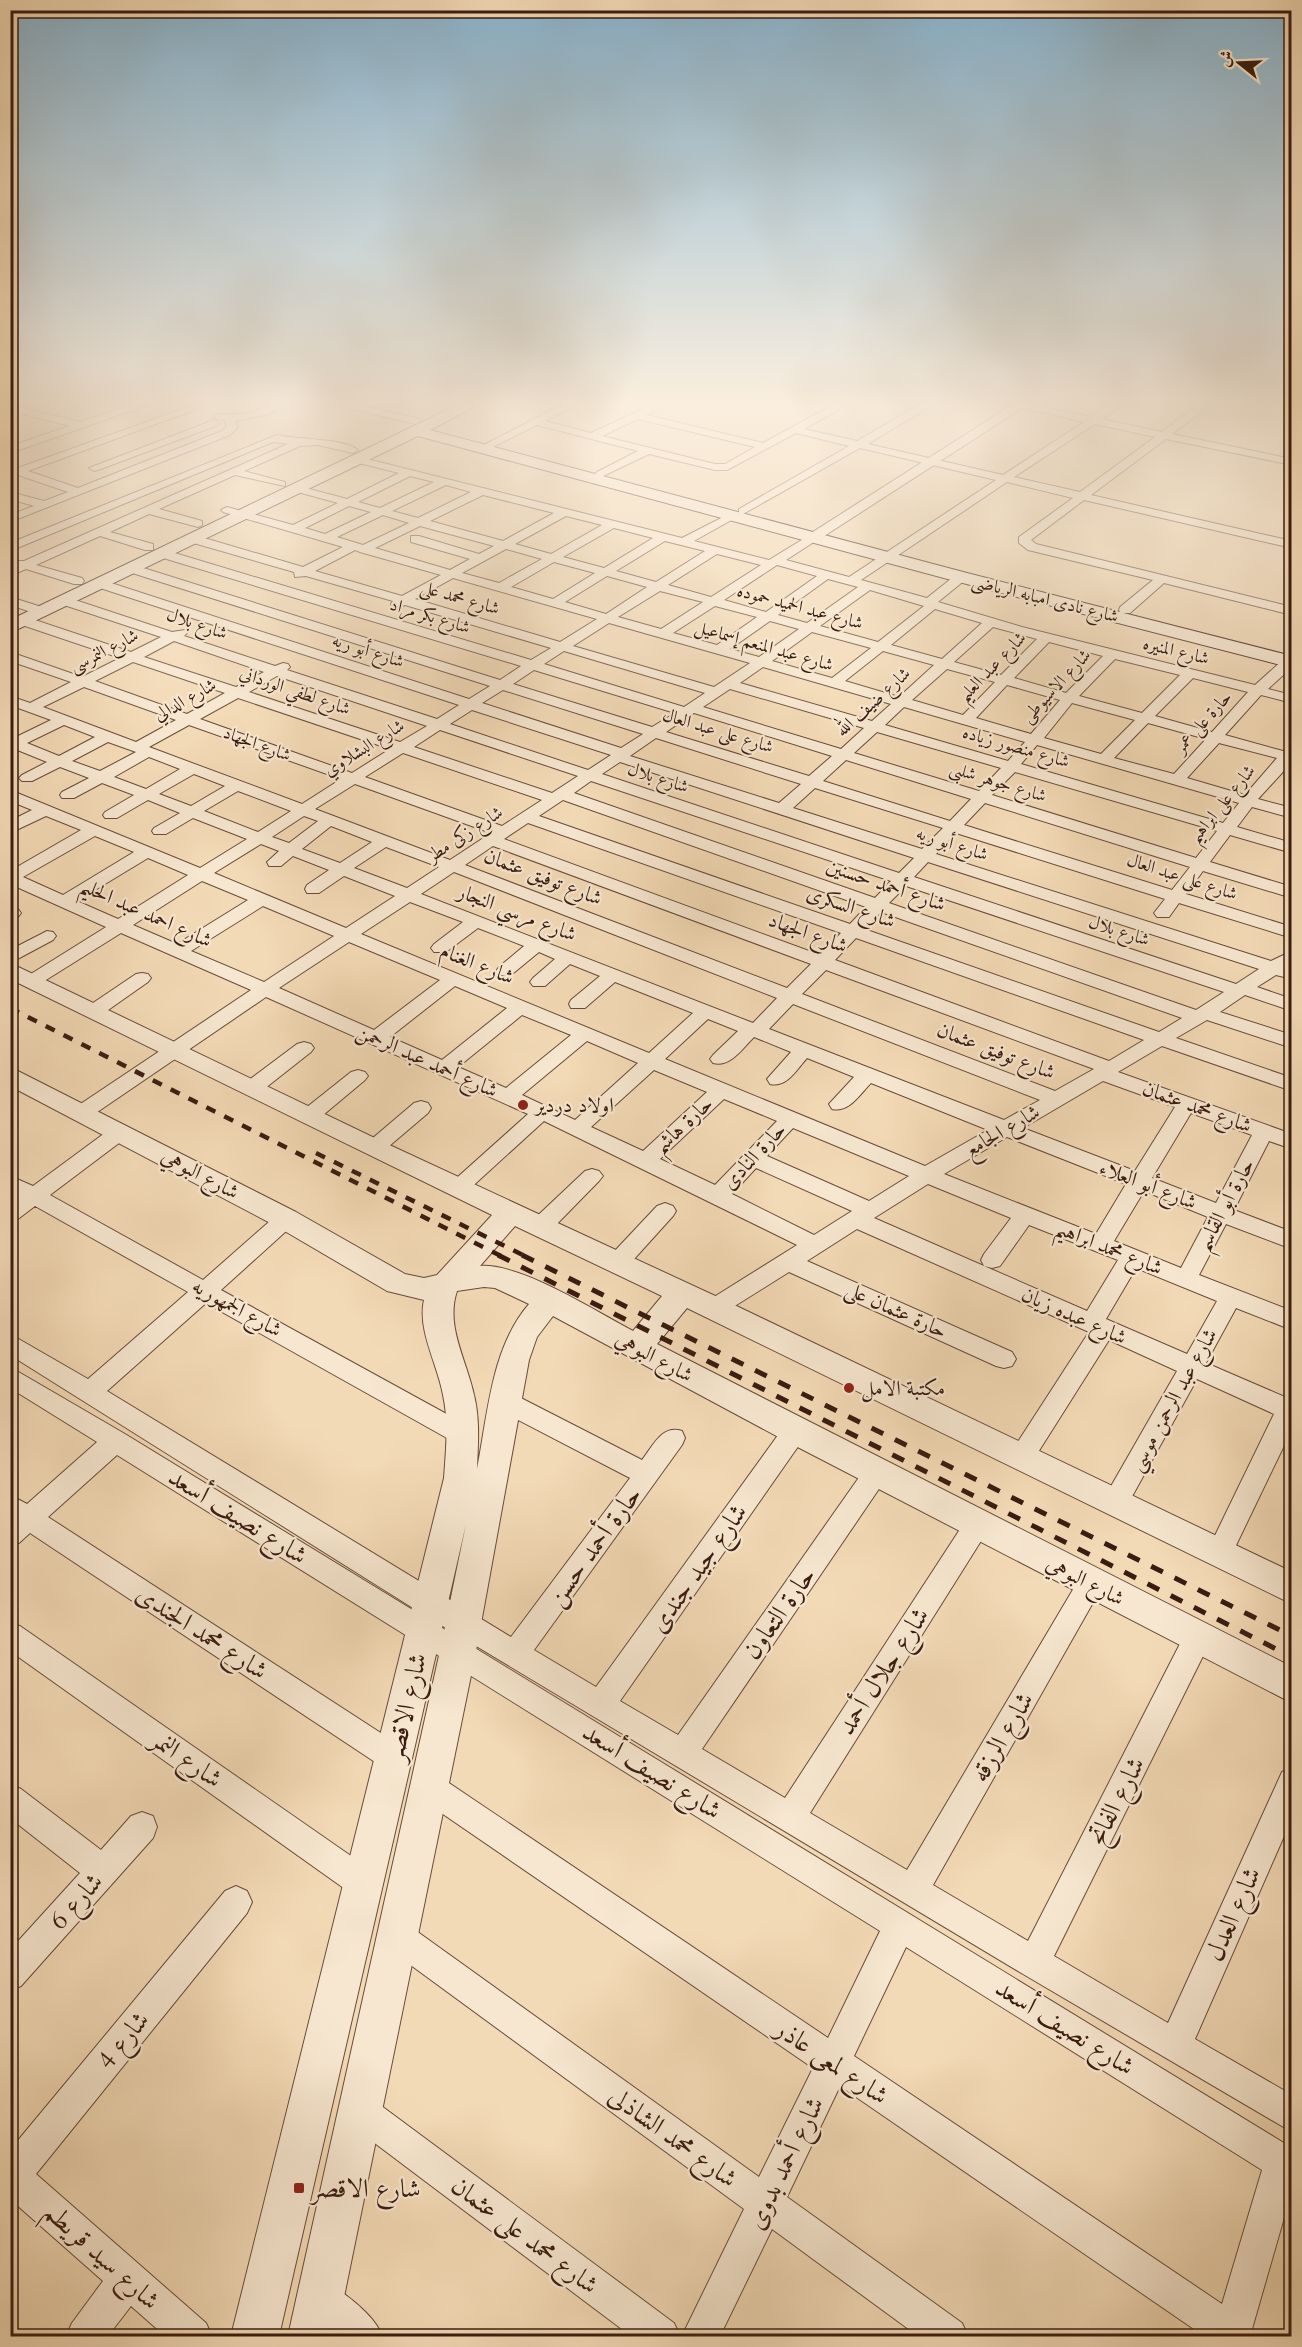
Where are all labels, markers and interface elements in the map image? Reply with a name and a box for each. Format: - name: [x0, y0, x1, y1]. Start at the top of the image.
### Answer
- north arrow: [1209, 33, 1269, 93]
- text: ش: [1213, 48, 1239, 70]
- street label: شارع نادى امبابه الرياضى: [969, 569, 1121, 631]
- street label: شارع محمد على: [417, 575, 503, 623]
- street label: شارع عبد الحميد حموده: [734, 578, 866, 638]
- street label: شارع بكر مراد: [386, 592, 473, 642]
- street label: شارع بلال: [163, 602, 231, 648]
- street label: شارع عبد المنعم إسماعيل: [691, 614, 836, 682]
- street label: شارع النمرسى: [65, 623, 144, 681]
- street label: شارع عبد العليم: [952, 626, 1036, 711]
- street label: شارع أبو ريه: [328, 627, 408, 676]
- street label: شارع المنيره: [1140, 631, 1212, 673]
- street label: شارع الاسيوطى: [1015, 643, 1098, 730]
- street label: شارع لطفي الورداني: [235, 660, 354, 726]
- street label: شارع ضيف الله: [829, 660, 917, 744]
- street label: شارع الدالي: [149, 673, 222, 729]
- street label: حارة على عمر: [1167, 685, 1238, 760]
- street label: شارع على عبد العال: [659, 702, 777, 762]
- street label: شارع البشلاوي: [319, 713, 410, 784]
- street label: شارع الجهاد: [219, 720, 294, 770]
- street label: شارع منصور زياده: [959, 720, 1072, 776]
- street label: شارع جوهر شلبى: [946, 755, 1050, 811]
- street label: شارع بلال: [624, 756, 692, 801]
- street label: شارع على ابراهيم: [1183, 759, 1265, 852]
- street label: شارع زكى مطر: [420, 800, 509, 871]
- street label: شارع أبو ريه: [912, 820, 992, 869]
- street label: شارع توفيق عثمان: [479, 841, 606, 916]
- street label: شارع على عبد العال: [1123, 847, 1240, 909]
- street label: شارع أحمد حسنين: [821, 850, 950, 922]
- street label: شارع احمد عبد الحليم: [73, 871, 217, 961]
- street label: شارع مرسي النجار: [450, 876, 581, 954]
- street label: شارع السكرى: [802, 878, 899, 939]
- street label: شارع الجهاد: [763, 905, 852, 964]
- street label: شارع بلال: [1085, 909, 1153, 954]
- street label: شارع الغنام: [435, 936, 518, 995]
- street label: شارع توفيق عثمان: [932, 1015, 1059, 1090]
- street label: شارع أحمد عبد الرحمن: [350, 1016, 503, 1108]
- street label: شارع محمد عثمان: [1137, 1074, 1256, 1143]
- street label: حارة هاشم: [647, 1090, 724, 1165]
- place label: اولاد دردير: [533, 1091, 614, 1120]
- marker: اولاد دردير: [516, 1098, 530, 1112]
- street label: شارع الجامع: [959, 1098, 1047, 1168]
- street label: حارة النادى: [715, 1116, 793, 1196]
- street label: شارع البوهي: [155, 1141, 244, 1209]
- street label: شارع أبو العلاء: [1094, 1152, 1201, 1220]
- street label: حارة أبو القاسم: [1188, 1153, 1267, 1259]
- street label: شارع محمد ابراهيم: [1049, 1213, 1167, 1288]
- street label: شارع الجمهوريه: [185, 1271, 287, 1347]
- street label: حارة عثمان على: [840, 1275, 952, 1346]
- street label: شارع عبده زيان: [1016, 1280, 1131, 1355]
- street label: شارع عبد الرحمن موسي: [1122, 1323, 1229, 1479]
- street label: شارع البوهي: [609, 1324, 698, 1392]
- place label: مكتبة الامل: [861, 1374, 945, 1403]
- marker: مكتبة الامل: [842, 1381, 856, 1395]
- street label: شارع نصيف أسعد: [160, 1459, 314, 1576]
- street label: حارة أحمد حسن: [538, 1479, 650, 1613]
- street label: شارع جيد جندى: [641, 1496, 759, 1642]
- street label: شارع البوهي: [1040, 1549, 1129, 1616]
- street label: حارة التعاون: [734, 1560, 824, 1666]
- street label: شارع محمد الجندى: [127, 1576, 275, 1691]
- street label: شارع جلال أحمد: [829, 1600, 941, 1744]
- street label: شارع الاقصر: [376, 1650, 439, 1768]
- street label: شارع الرزقه: [962, 1685, 1045, 1791]
- street label: شارع نصيف أسعد: [574, 1714, 728, 1831]
- street label: شارع النمر: [140, 1720, 230, 1799]
- street label: شارع الفاتح: [1079, 1751, 1157, 1853]
- street label: شارع العدل: [1197, 1861, 1273, 1968]
- street label: شارع 6: [41, 1865, 114, 1940]
- street label: شارع نصيف أسعد: [987, 1970, 1141, 2087]
- street label: شارع 4: [89, 2004, 160, 2079]
- street label: شارع لمعى عاذر: [764, 2010, 895, 2116]
- street label: شارع محمد الشاذلى: [599, 2078, 745, 2199]
- street label: شارع أحمد بدوى: [738, 2091, 836, 2237]
- street label: شارع محمد على عثمان: [442, 2168, 606, 2305]
- place label: شارع الاقصر: [308, 2171, 421, 2210]
- marker: شارع الاقصر: [292, 2181, 306, 2195]
- street label: شارع سيد قريطم: [32, 2194, 168, 2323]

